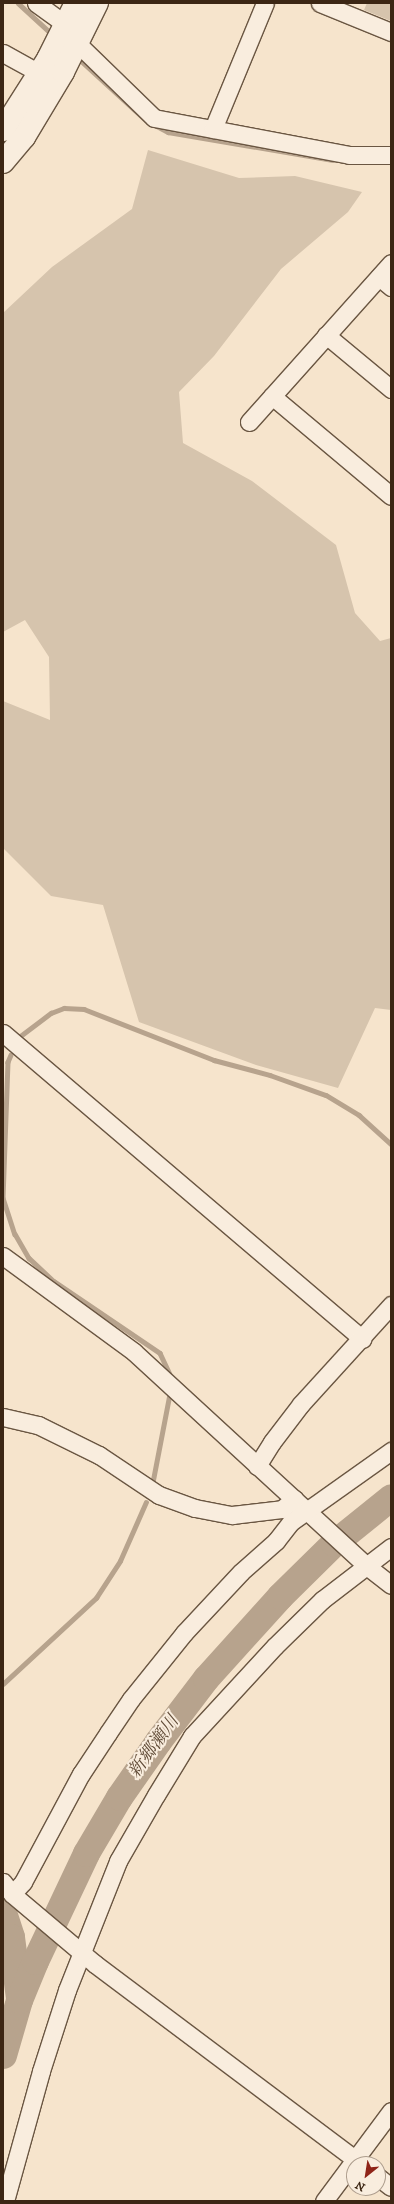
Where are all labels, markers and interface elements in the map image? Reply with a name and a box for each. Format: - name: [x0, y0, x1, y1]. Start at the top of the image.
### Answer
- water label: 新郷瀬川: [124, 1712, 184, 1782]
- north arrow: [346, 2156, 386, 2196]
- text: N: [353, 2177, 368, 2194]

